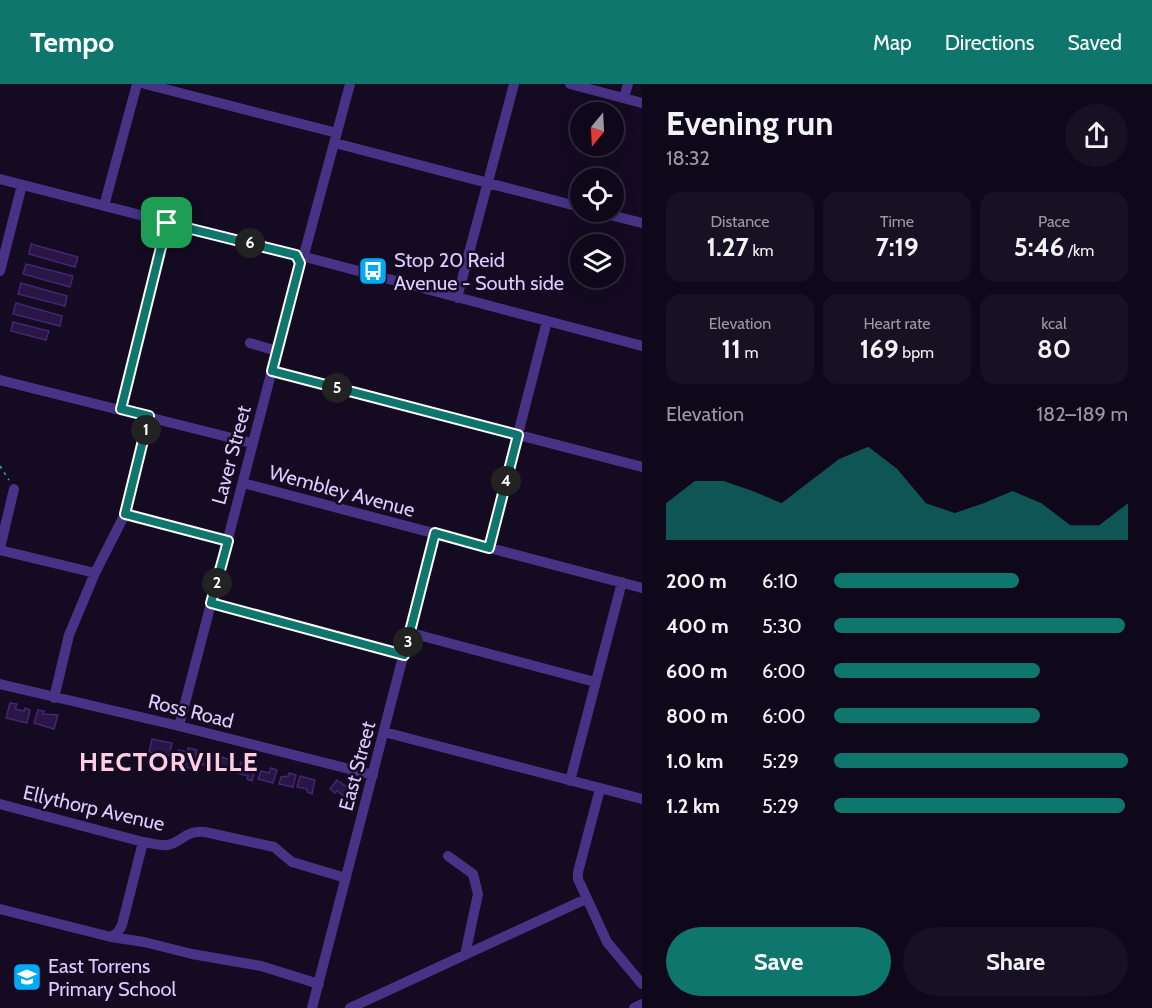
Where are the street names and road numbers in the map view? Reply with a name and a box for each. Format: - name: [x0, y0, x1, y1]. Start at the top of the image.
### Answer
- street label: Laver Street: [206, 403, 256, 507]
- street label: Wembley Avenue: [267, 460, 417, 522]
- street label: Ross Road: [146, 689, 236, 733]
- street label: East Street: [334, 718, 381, 813]
- street label: Ellythorp Avenue: [21, 780, 167, 836]

